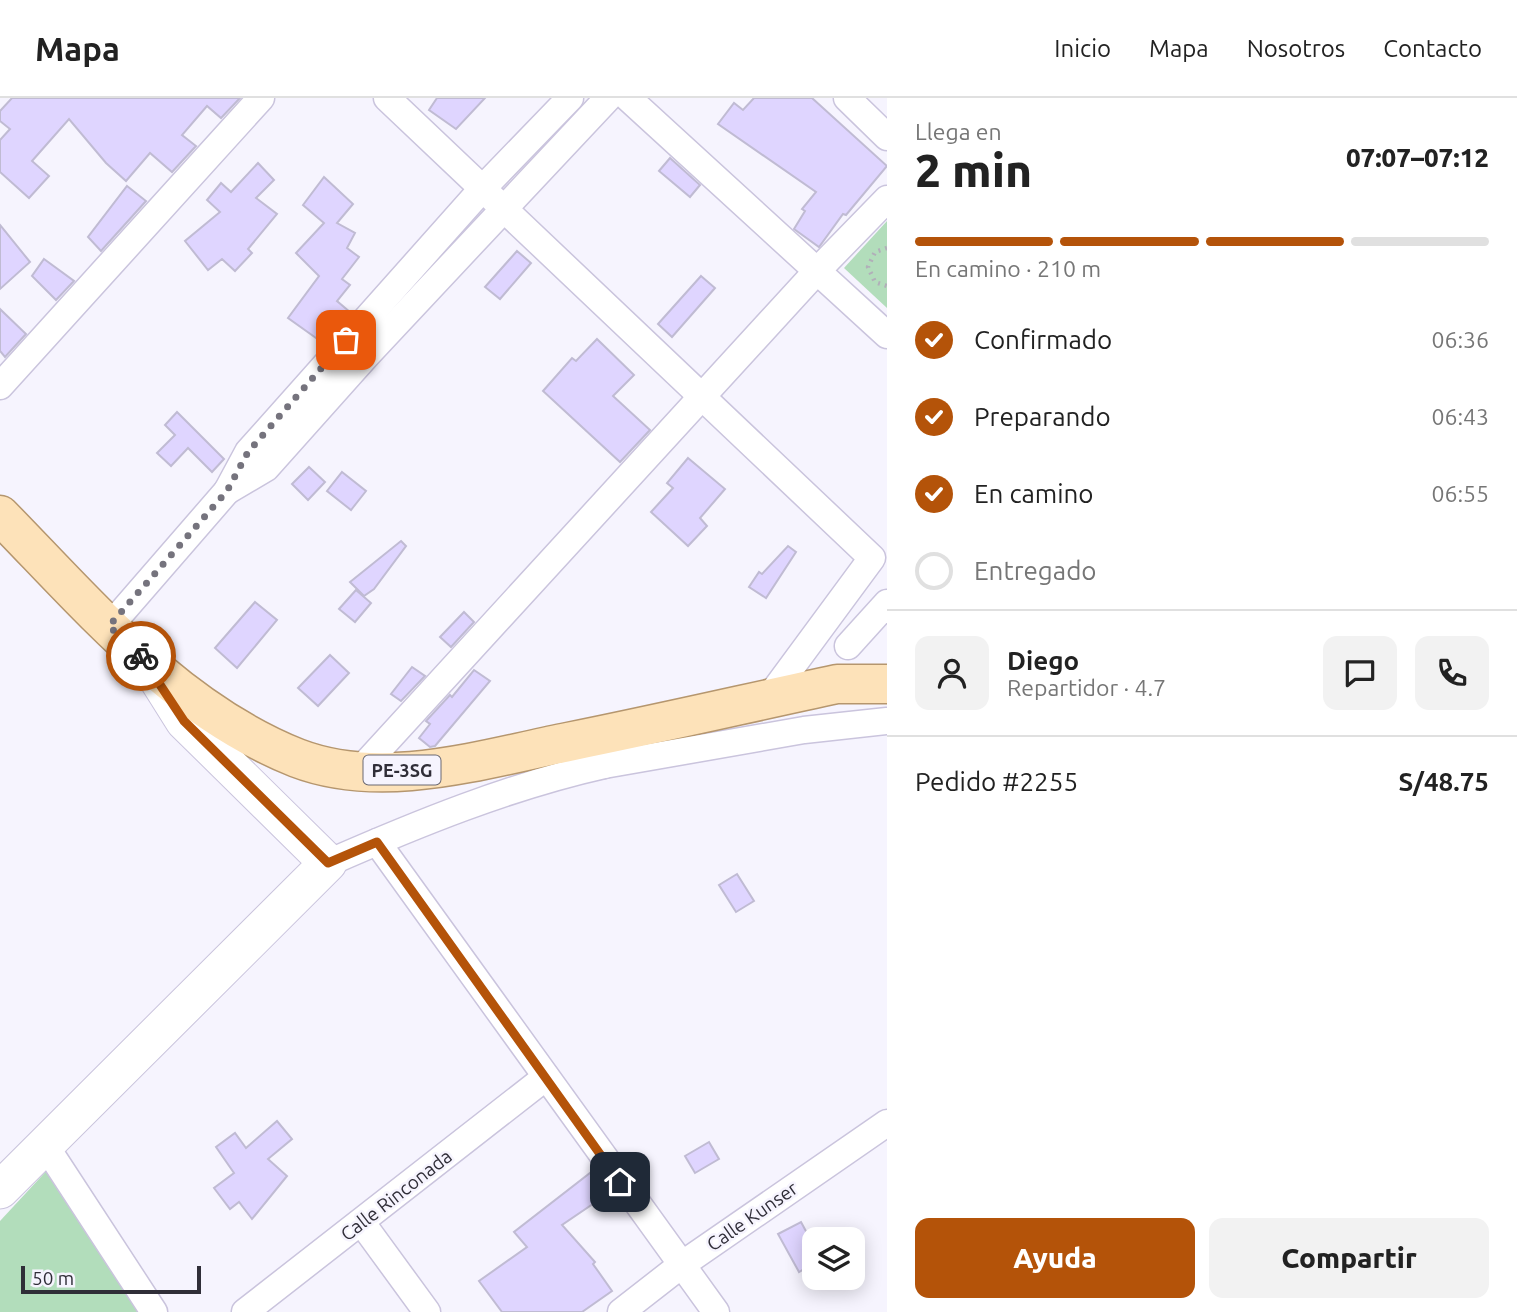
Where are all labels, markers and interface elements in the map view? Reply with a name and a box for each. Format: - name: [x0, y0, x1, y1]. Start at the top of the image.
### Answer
- text: Mapa: [35, 30, 120, 67]
- text: Inicio: [1054, 35, 1111, 62]
- text: Mapa: [1149, 35, 1209, 62]
- text: Nosotros: [1247, 35, 1345, 62]
- text: Contacto: [1383, 35, 1482, 62]
- text: Llega en: [915, 119, 1002, 144]
- text: 07:07–07:12: [1346, 143, 1489, 172]
- text: 2 min: [915, 144, 1032, 196]
- text: En camino · 210 m: [915, 256, 1101, 281]
- pin: [316, 310, 376, 370]
- icon: bag: [327, 321, 365, 359]
- icon: check: [915, 321, 953, 359]
- text: Confirmado: [974, 325, 1112, 354]
- text: 06:36: [1431, 327, 1489, 352]
- icon: check: [915, 398, 953, 436]
- text: Preparando: [974, 402, 1111, 431]
- text: 06:43: [1431, 404, 1489, 429]
- icon: check: [915, 475, 953, 513]
- text: En camino: [974, 479, 1094, 508]
- text: 06:55: [1431, 481, 1489, 506]
- text: Entregado: [974, 556, 1097, 585]
- courier: [106, 621, 176, 691]
- button: person: [915, 636, 989, 710]
- button: chat: [1323, 636, 1397, 710]
- button: phone: [1415, 636, 1489, 710]
- icon: bike: [122, 637, 160, 675]
- text: Diego: [1007, 646, 1079, 675]
- text: Repartidor · 4.7: [1007, 675, 1166, 700]
- road number: PE-3SG: [364, 756, 440, 784]
- text: Pedido #2255: [915, 767, 1078, 796]
- text: S/48.75: [1399, 767, 1489, 796]
- street label: Calle Rinconada: [336, 1145, 456, 1245]
- pin: [590, 1152, 650, 1212]
- icon: home: [601, 1163, 639, 1201]
- street label: Calle Kunser: [703, 1177, 801, 1255]
- button: Ayuda: [915, 1218, 1195, 1298]
- button: Compartir: [1209, 1218, 1489, 1298]
- map controls: [802, 1227, 865, 1290]
- button: layers: [802, 1227, 865, 1290]
- scale bar: [21, 1263, 201, 1295]
- text: 50 m: [32, 1267, 74, 1289]

